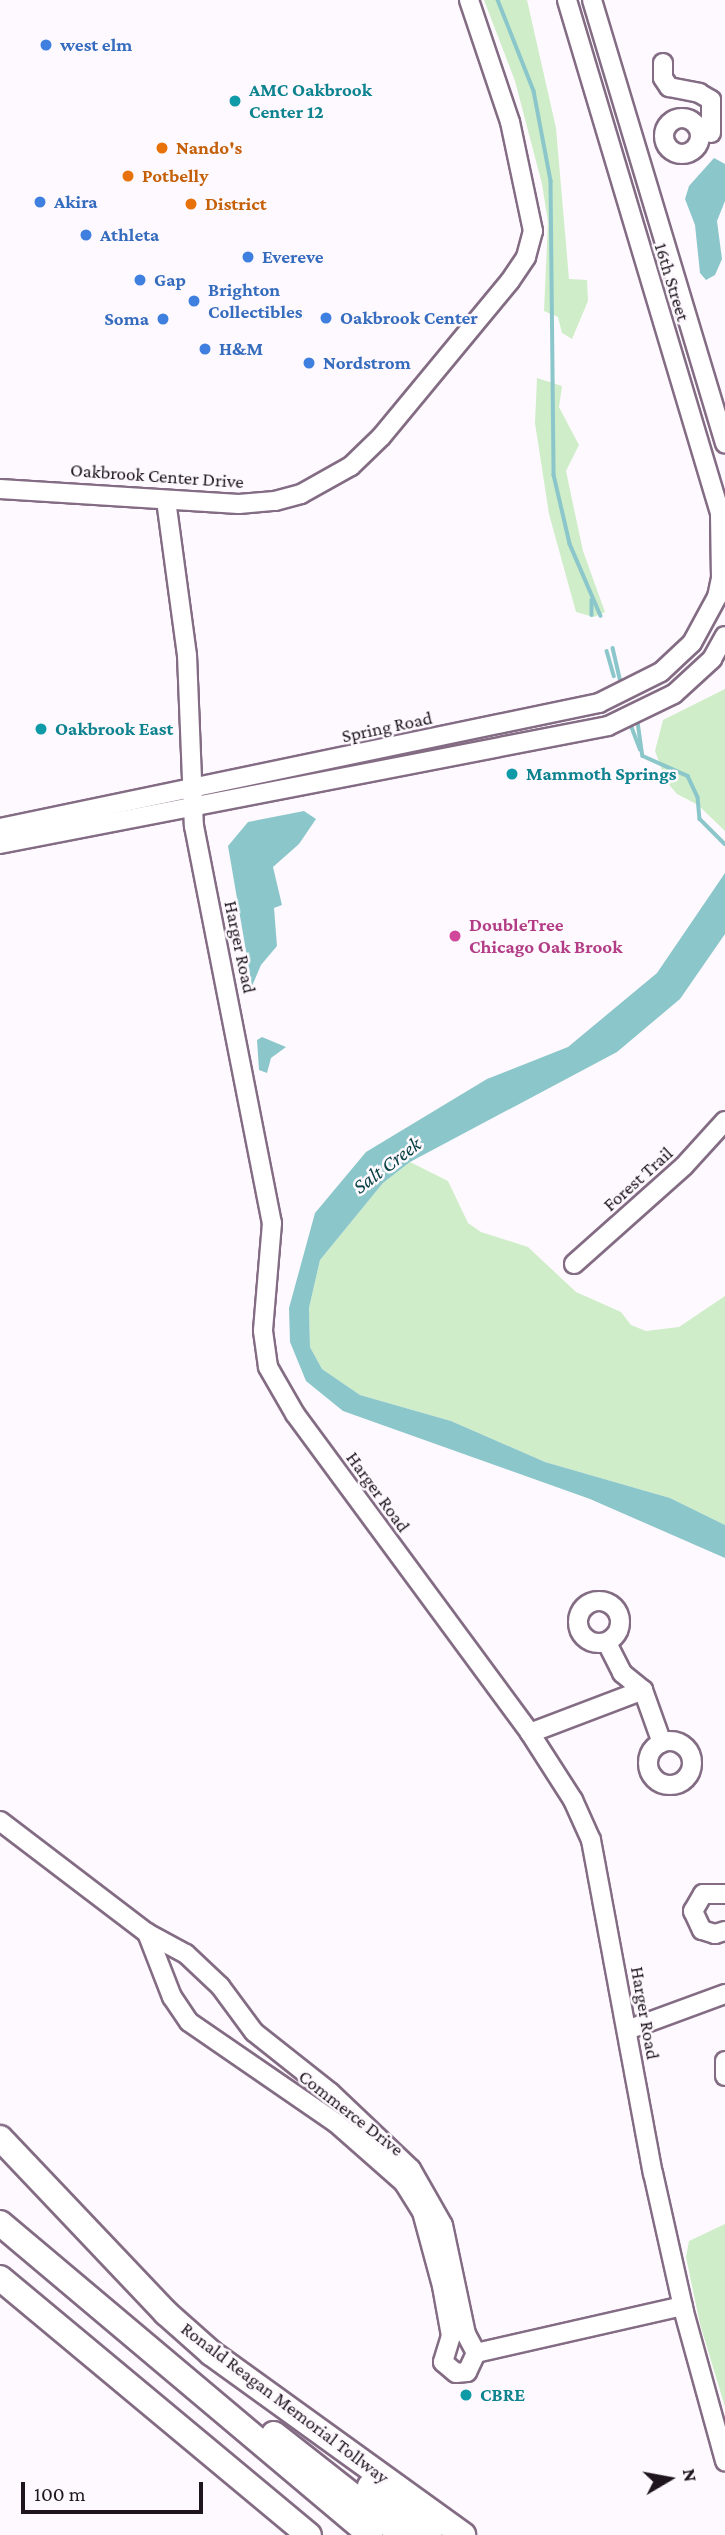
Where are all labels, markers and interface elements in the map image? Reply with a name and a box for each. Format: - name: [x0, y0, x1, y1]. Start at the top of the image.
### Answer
- place label: west elm: [60, 34, 132, 56]
- marker: west elm: [38, 37, 54, 53]
- place label: AMC Oakbrook Center 12: [249, 79, 372, 123]
- marker: AMC Oakbrook Center 12: [227, 93, 243, 109]
- place label: Nando's: [176, 137, 242, 159]
- marker: Nando's: [154, 140, 170, 156]
- place label: Potbelly: [142, 165, 208, 187]
- marker: Potbelly: [120, 168, 136, 184]
- place label: Akira: [54, 191, 98, 213]
- place label: District: [205, 193, 267, 215]
- marker: Akira: [32, 194, 48, 210]
- marker: District: [183, 196, 199, 212]
- place label: Athleta: [100, 224, 159, 246]
- marker: Athleta: [78, 227, 94, 243]
- street label: 16th Street: [649, 240, 695, 324]
- place label: Evereve: [262, 246, 324, 268]
- marker: Evereve: [240, 249, 256, 265]
- place label: Gap: [154, 269, 186, 291]
- marker: Gap: [132, 272, 148, 288]
- place label: Brighton Collectibles: [208, 279, 303, 323]
- marker: Brighton Collectibles: [186, 293, 202, 309]
- place label: Oakbrook Center: [340, 307, 478, 329]
- place label: Soma: [104, 308, 149, 330]
- marker: Oakbrook Center: [318, 310, 334, 326]
- marker: Soma: [155, 311, 171, 327]
- place label: H&M: [219, 338, 263, 360]
- marker: H&M: [197, 341, 213, 357]
- place label: Nordstrom: [323, 352, 411, 374]
- marker: Nordstrom: [301, 355, 317, 371]
- street label: Oakbrook Center Drive: [70, 459, 244, 493]
- street label: Spring Road: [340, 706, 434, 748]
- place label: Oakbrook East: [55, 718, 173, 740]
- marker: Oakbrook East: [33, 721, 49, 737]
- place label: Mammoth Springs: [526, 763, 677, 785]
- marker: Mammoth Springs: [504, 766, 520, 782]
- street label: Harger Road: [219, 899, 261, 995]
- place label: DoubleTree Chicago Oak Brook: [469, 914, 622, 958]
- marker: DoubleTree Chicago Oak Brook: [447, 928, 463, 944]
- water label: Salt Creek: [348, 1131, 426, 1199]
- street label: Forest Trail: [598, 1142, 678, 1216]
- street label: Harger Road: [341, 1447, 415, 1537]
- street label: Harger Road: [626, 1965, 664, 2061]
- street label: Commerce Drive: [294, 2065, 408, 2161]
- street label: Ronald Reagan Memorial Tollway: [176, 2317, 394, 2489]
- place label: CBRE: [480, 2384, 525, 2406]
- marker: CBRE: [458, 2387, 474, 2403]
- north arrow: [634, 2444, 704, 2514]
- text: N: [679, 2467, 702, 2483]
- scale bar: [24, 2468, 206, 2512]
- text: 100 m: [34, 2482, 86, 2506]

